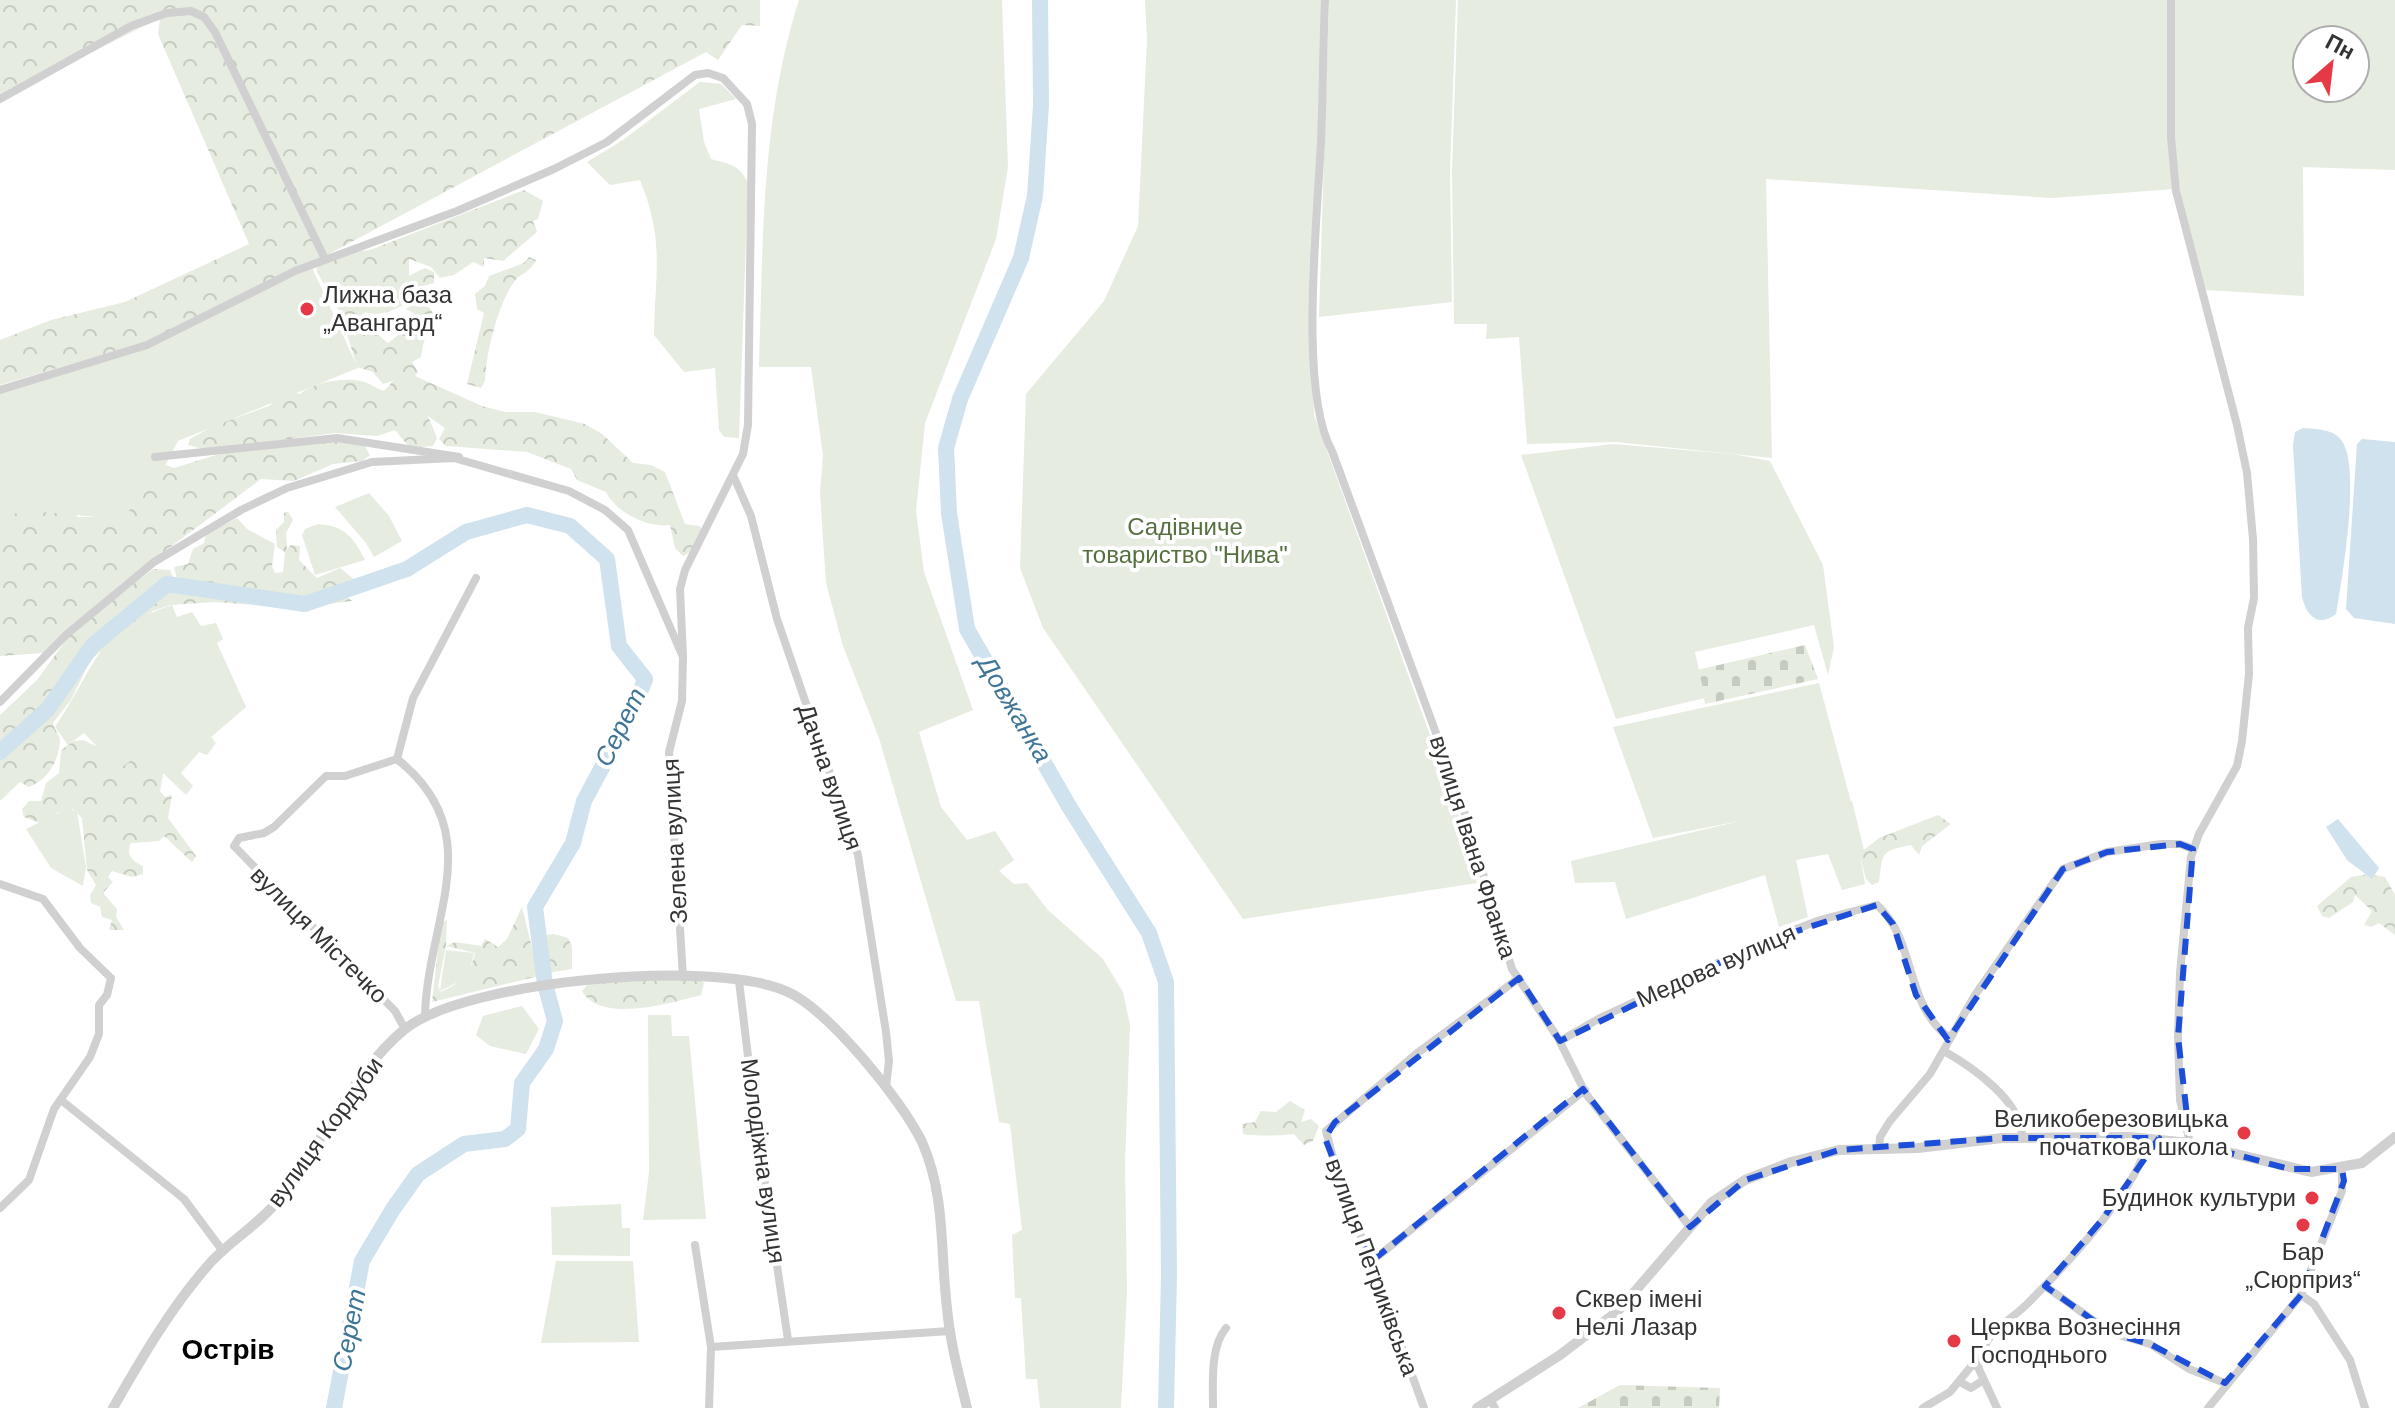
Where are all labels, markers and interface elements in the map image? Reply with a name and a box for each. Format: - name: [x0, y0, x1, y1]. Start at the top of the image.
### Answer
- north arrow: [2291, 24, 2371, 104]
- text: Пн: [2321, 29, 2359, 65]
- place label: Лижна база „Авангард“: [323, 281, 453, 336]
- marker: Лижна база „Авангард“: [298, 300, 316, 318]
- park label: Садівниче товариство "Нива": [1082, 513, 1288, 568]
- water label: Довжанка: [970, 648, 1059, 768]
- water label: Серет: [588, 683, 652, 771]
- street label: Дачна вулиця: [793, 700, 868, 853]
- street label: вулиця Івана Франка: [1425, 732, 1522, 962]
- street label: Зелена вулиця: [657, 758, 692, 924]
- street label: вулиця Містечко: [246, 861, 393, 1008]
- street label: Медова вулиця: [1632, 918, 1799, 1013]
- street label: вулиця Кордуби: [261, 1052, 388, 1212]
- street label: Молодіжна вулиця: [736, 1057, 791, 1265]
- place label: Великоберезовицька початкова школа: [1994, 1105, 2229, 1160]
- marker: Великоберезовицька початкова школа: [2235, 1124, 2253, 1142]
- street label: вулиця Петриківська: [1321, 1154, 1425, 1380]
- place label: Будинок культури: [2102, 1184, 2296, 1211]
- marker: Будинок культури: [2303, 1189, 2321, 1207]
- marker: Бар „Сюрприз“: [2294, 1216, 2312, 1234]
- place label: Бар „Сюрприз“: [2245, 1238, 2361, 1293]
- place label: Сквер імені Нелі Лазар: [1575, 1285, 1702, 1340]
- water label: Серет: [326, 1286, 372, 1374]
- marker: Сквер імені Нелі Лазар: [1550, 1304, 1568, 1322]
- place label: Церква Вознесіння Господнього: [1970, 1313, 2181, 1368]
- marker: Церква Вознесіння Господнього: [1945, 1332, 1963, 1350]
- district label: Острів: [181, 1334, 275, 1365]

